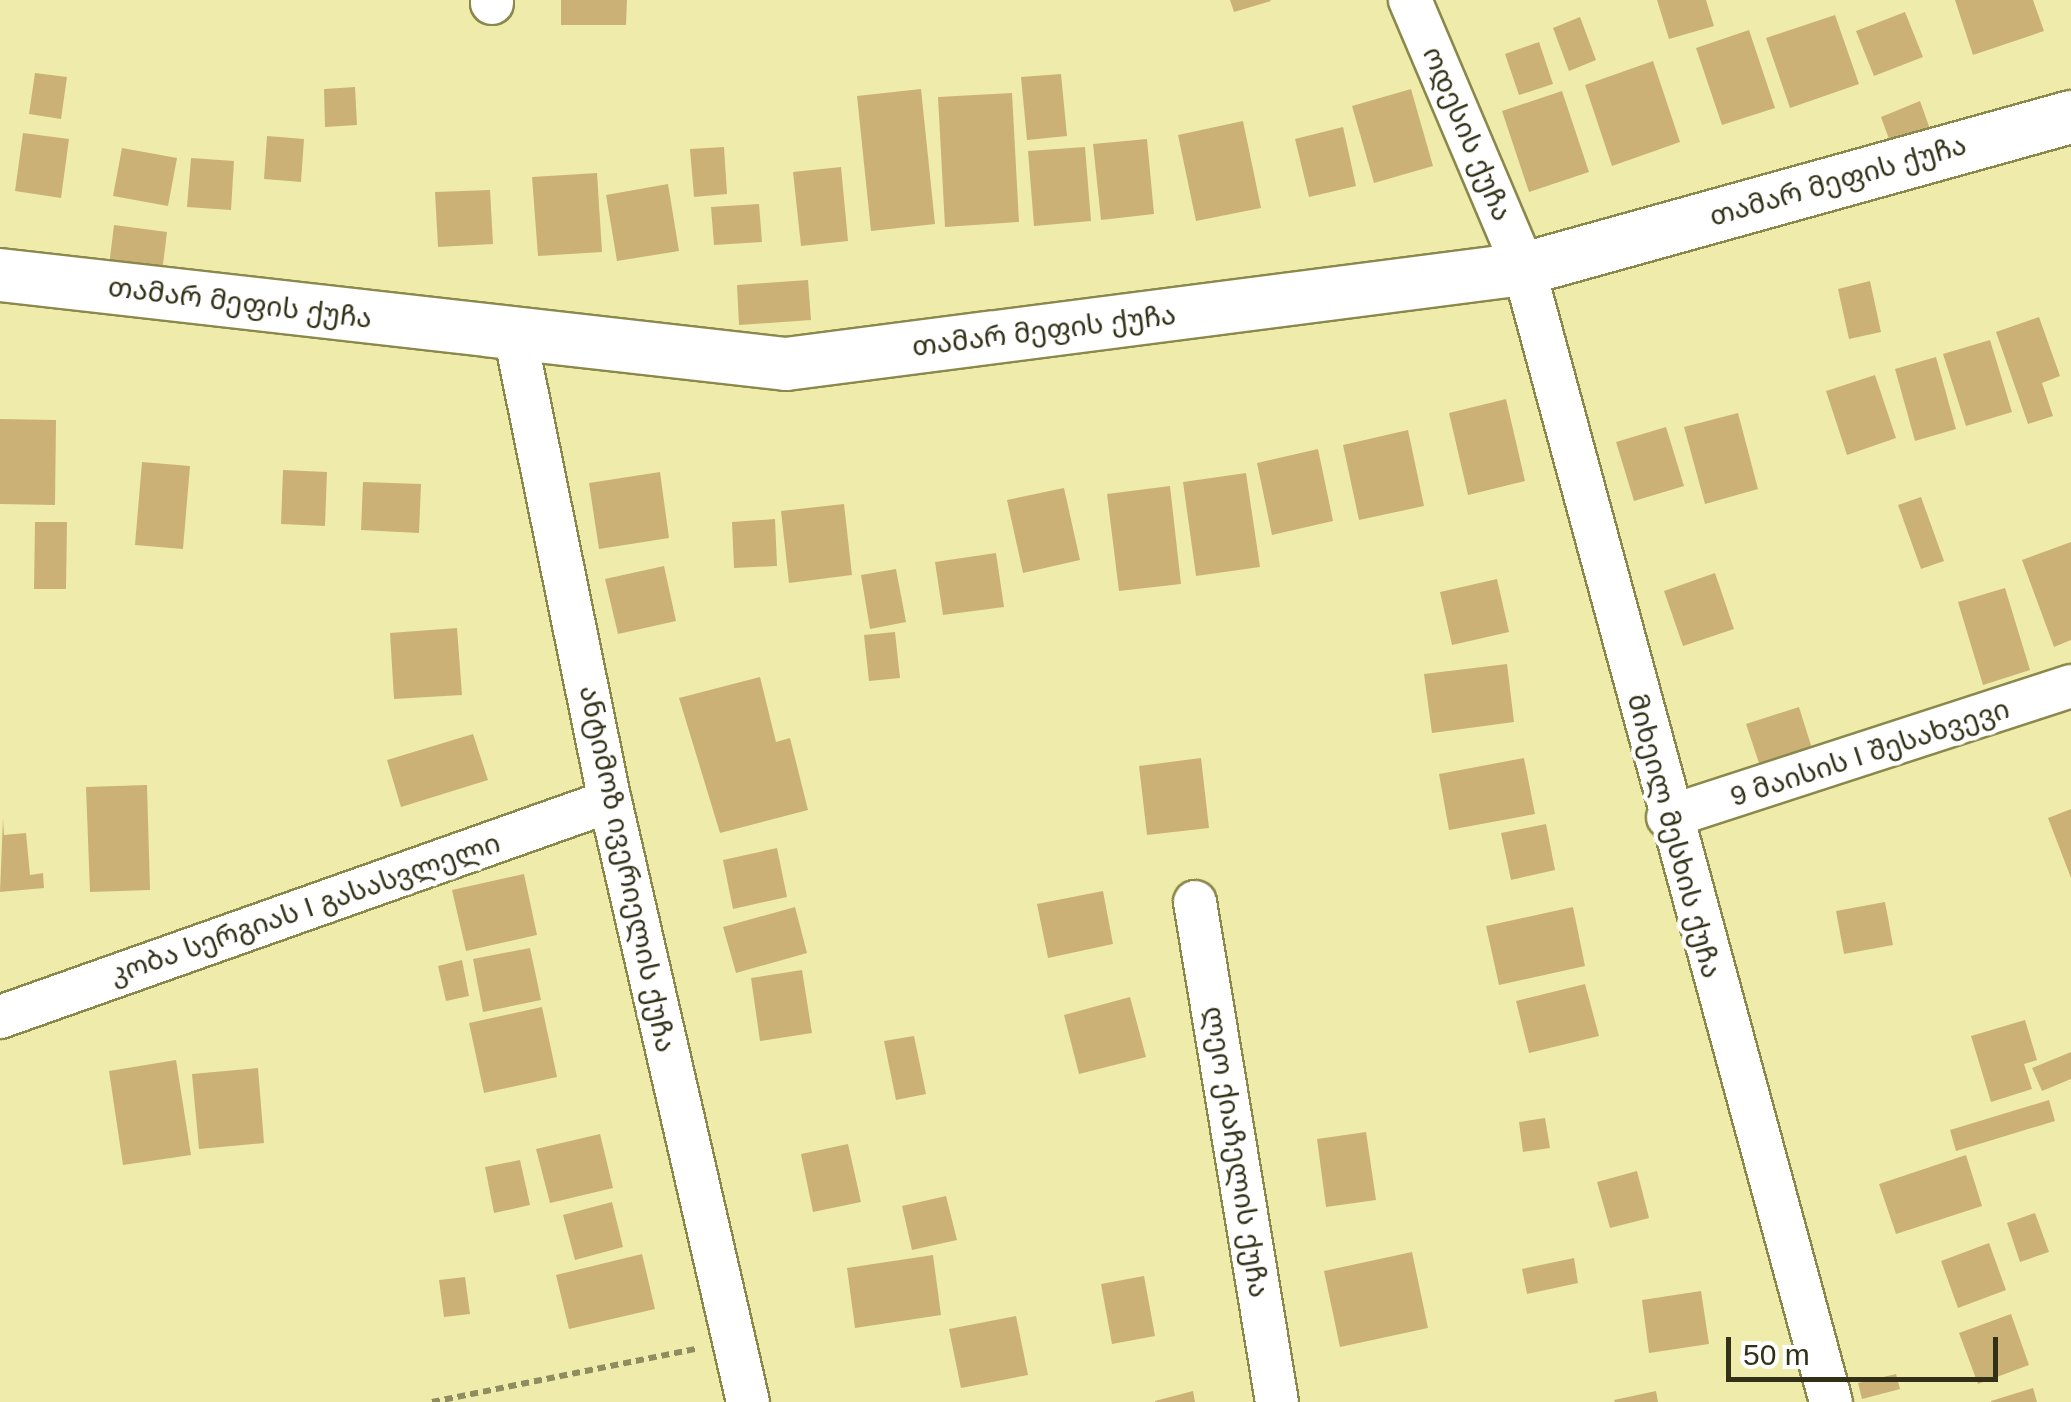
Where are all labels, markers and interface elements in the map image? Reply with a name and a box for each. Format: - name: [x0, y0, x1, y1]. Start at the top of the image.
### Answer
- street label: ოდესის ქუჩა: [1415, 42, 1519, 226]
- street label: თამარ მეფის ქუჩა: [1706, 128, 1970, 234]
- street label: თამარ მეფის ქუჩა: [106, 270, 374, 336]
- street label: თამარ მეფის ქუჩა: [910, 298, 1178, 364]
- street label: ანტიმოზ ივერიელის ქუჩა: [572, 683, 682, 1055]
- street label: მიხეილ მესხის ქუჩა: [1620, 690, 1728, 982]
- street label: 9 მაისის I შესახვევი: [1726, 692, 2014, 814]
- street label: კობა სერგიას I გასასვლელი: [105, 826, 505, 992]
- street label: ლეო ქიაჩელის ქუჩა: [1196, 1004, 1276, 1300]
- scale bar: [1731, 1317, 2004, 1379]
- text: 50 m: [1743, 1338, 1810, 1371]

